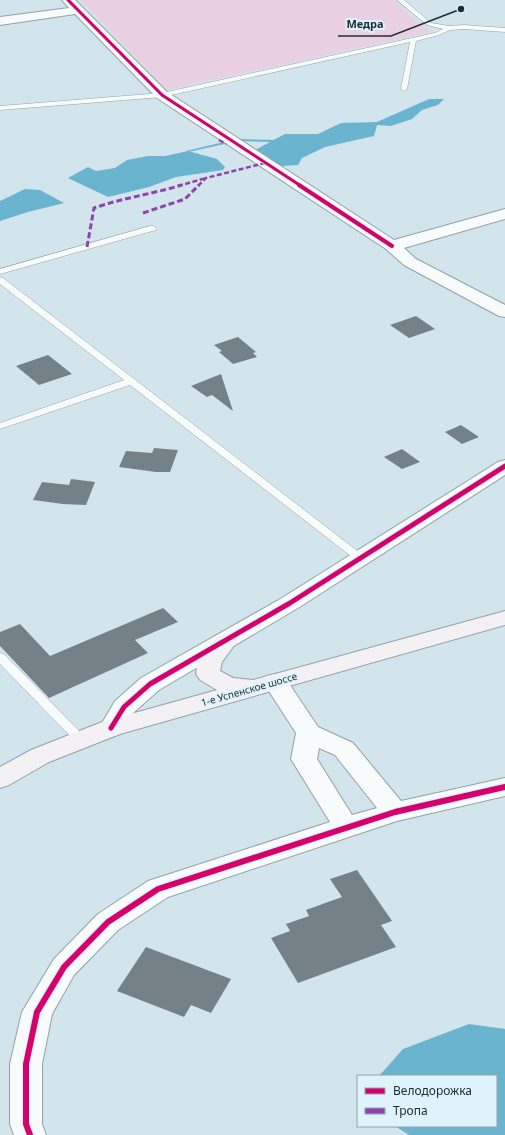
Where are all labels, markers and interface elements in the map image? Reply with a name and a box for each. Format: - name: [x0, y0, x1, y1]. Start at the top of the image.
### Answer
- callout: Медра: [338, 13, 391, 36]
- text: Медра: [346, 16, 384, 31]
- street label: 1-е Успенское шоссе: [199, 668, 299, 709]
- legend: [357, 1075, 497, 1127]
- text: Велодорожка: [393, 1082, 472, 1099]
- text: Тропа: [393, 1102, 428, 1119]

